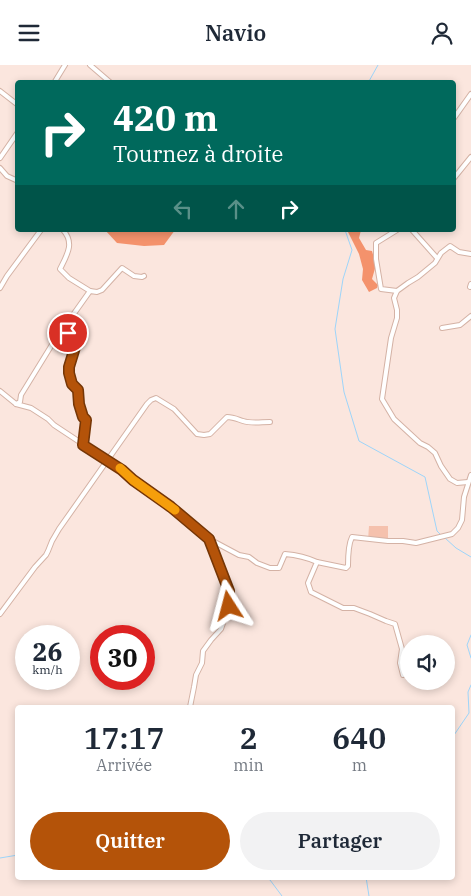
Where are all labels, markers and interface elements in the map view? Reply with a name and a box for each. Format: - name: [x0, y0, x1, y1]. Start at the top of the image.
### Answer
- text: Navio: [205, 18, 266, 47]
- icon: menu: [15, 19, 43, 47]
- icon: person: [428, 19, 456, 47]
- text: 420 m: [113, 95, 218, 141]
- icon: right: [30, 100, 95, 165]
- text: Tournez à droite: [113, 139, 283, 168]
- icon: left: [169, 195, 197, 223]
- icon: ahead: [222, 195, 250, 223]
- icon: right: [275, 195, 303, 223]
- pin: [47, 312, 89, 354]
- icon: arrive: [54, 319, 82, 347]
- position arrow: [202, 579, 254, 631]
- speed limit sign: 30: [90, 625, 155, 690]
- text: 26: [32, 635, 63, 668]
- map controls: [400, 635, 455, 690]
- button: sound: [400, 635, 455, 690]
- text: km/h: [32, 662, 63, 677]
- text: 17:17: [84, 718, 165, 757]
- text: 2: [239, 718, 257, 757]
- text: 640: [332, 718, 386, 757]
- text: Arrivée: [96, 755, 152, 775]
- text: min: [233, 755, 264, 775]
- text: m: [352, 755, 367, 775]
- button: Quitter: [30, 812, 230, 870]
- button: Partager: [240, 812, 440, 870]

